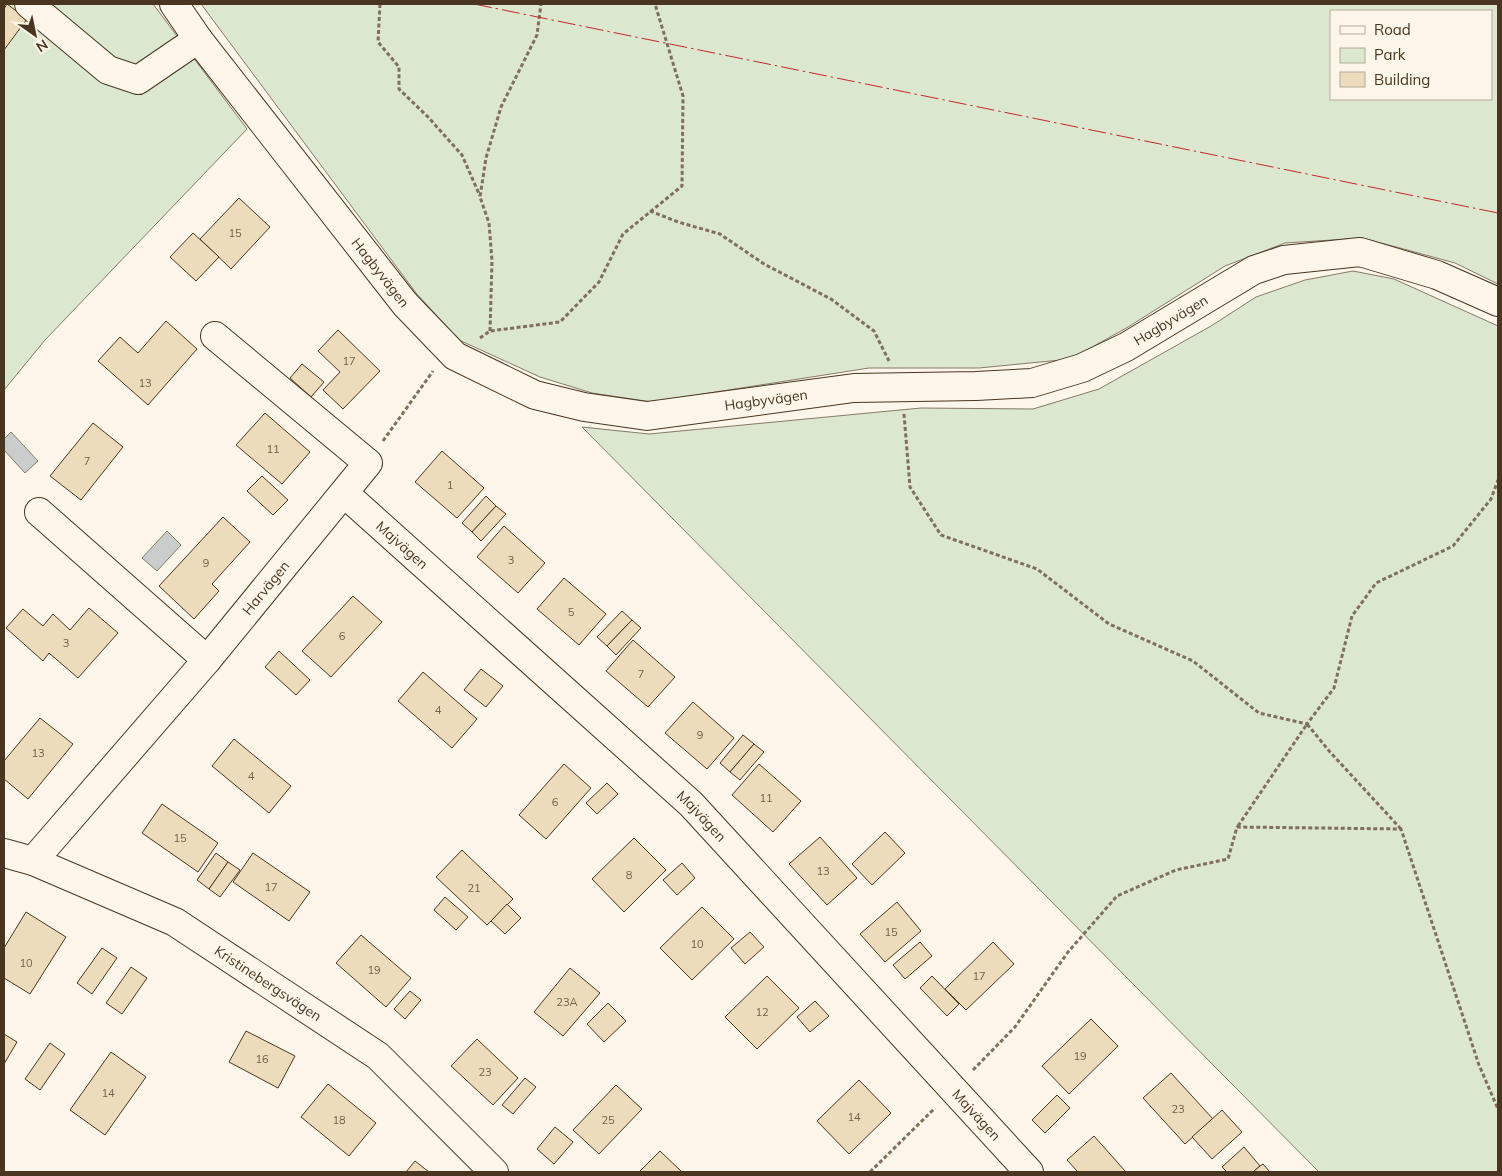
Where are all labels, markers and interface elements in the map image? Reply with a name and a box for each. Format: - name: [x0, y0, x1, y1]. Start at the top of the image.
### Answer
- north arrow: [10, 10, 60, 60]
- legend: [1330, 10, 1492, 100]
- text: Road: [1374, 20, 1411, 39]
- text: N: [33, 35, 51, 56]
- text: Park: [1374, 45, 1406, 64]
- text: Building: [1374, 70, 1430, 89]
- house number: 15: [228, 226, 242, 240]
- street label: Hagbyvägen: [348, 234, 413, 311]
- street label: Hagbyvägen: [1130, 291, 1211, 349]
- house number: 17: [342, 354, 356, 368]
- house number: 13: [138, 376, 152, 390]
- street label: Hagbyvägen: [723, 385, 809, 414]
- house number: 11: [266, 442, 280, 456]
- house number: 7: [84, 454, 90, 468]
- house number: 1: [447, 478, 453, 492]
- street label: Majvägen: [372, 517, 432, 573]
- house number: 3: [508, 553, 514, 567]
- house number: 9: [203, 556, 209, 570]
- street label: Harvägen: [238, 557, 293, 619]
- house number: 5: [568, 605, 575, 619]
- house number: 6: [339, 629, 346, 643]
- house number: 3: [63, 636, 69, 650]
- house number: 7: [638, 667, 644, 681]
- house number: 4: [435, 703, 442, 717]
- house number: 9: [697, 728, 703, 742]
- house number: 13: [31, 746, 45, 760]
- house number: 4: [248, 769, 255, 783]
- street label: Majvägen: [673, 787, 730, 845]
- house number: 11: [759, 791, 773, 805]
- house number: 6: [552, 795, 559, 809]
- house number: 15: [173, 831, 187, 845]
- house number: 13: [816, 864, 830, 878]
- house number: 8: [626, 868, 633, 882]
- house number: 17: [264, 880, 278, 894]
- house number: 21: [467, 881, 481, 895]
- house number: 15: [884, 925, 898, 939]
- house number: 10: [690, 937, 704, 951]
- street label: Kristinebergsvägen: [211, 941, 325, 1025]
- house number: 10: [19, 956, 33, 970]
- house number: 19: [367, 963, 381, 977]
- house number: 17: [972, 969, 986, 983]
- house number: 23A: [556, 995, 578, 1009]
- house number: 12: [755, 1005, 769, 1019]
- house number: 19: [1073, 1049, 1087, 1063]
- house number: 16: [255, 1052, 269, 1066]
- house number: 23: [478, 1065, 492, 1079]
- street label: Majvägen: [948, 1085, 1005, 1144]
- house number: 14: [101, 1086, 115, 1100]
- house number: 23: [1171, 1102, 1185, 1116]
- house number: 14: [847, 1110, 861, 1124]
- house number: 18: [332, 1113, 346, 1127]
- house number: 25: [601, 1113, 615, 1127]

